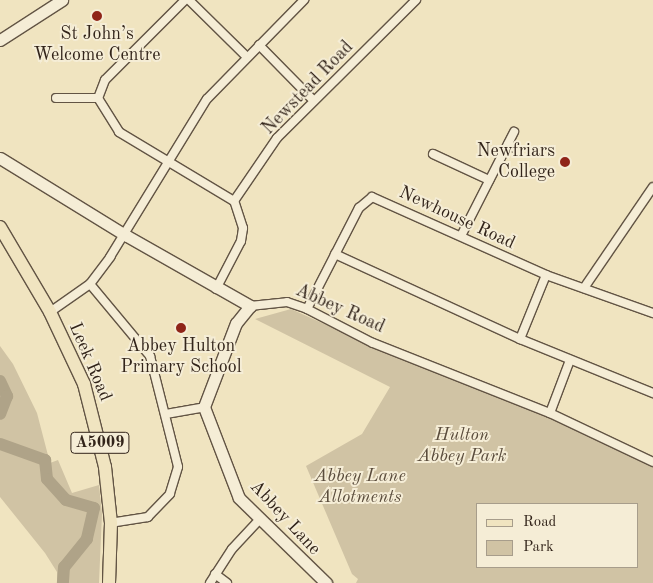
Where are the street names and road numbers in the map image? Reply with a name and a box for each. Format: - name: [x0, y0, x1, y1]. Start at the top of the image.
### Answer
- street label: Newstead Road: [258, 37, 358, 139]
- street label: Newhouse Road: [395, 182, 519, 254]
- street label: Abbey Road: [292, 280, 388, 338]
- street label: Leek Road: [64, 320, 116, 404]
- road number: A5009: [70, 429, 130, 456]
- street label: Abbey Lane: [245, 476, 325, 560]

